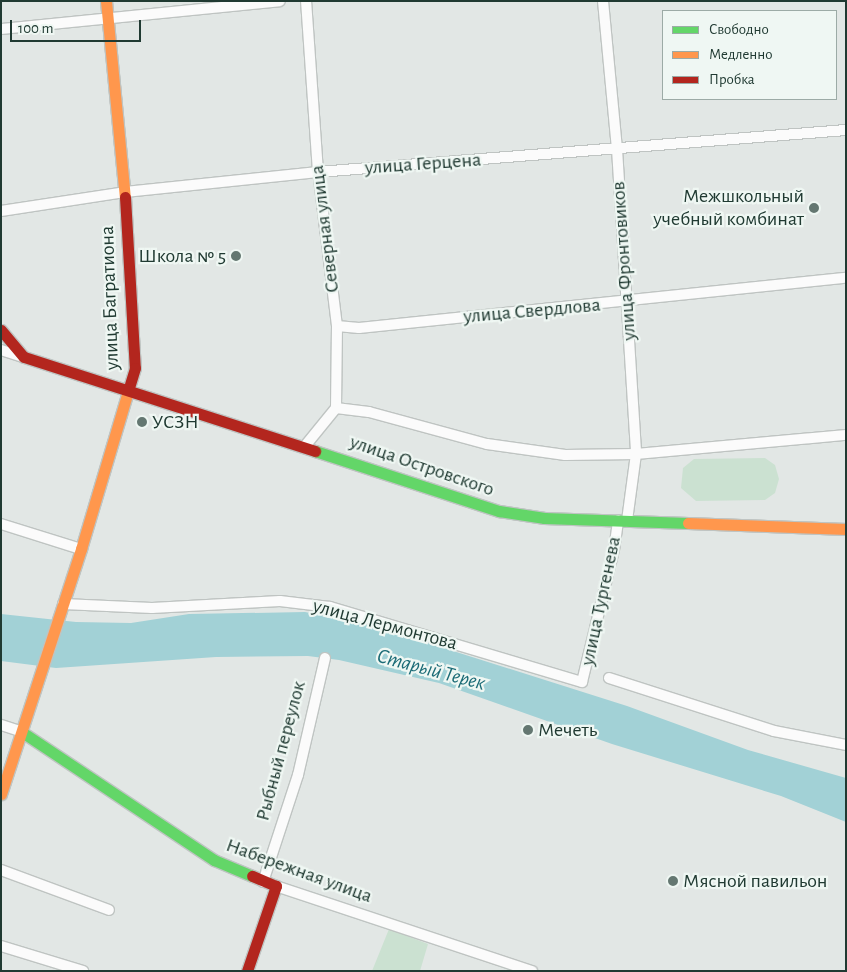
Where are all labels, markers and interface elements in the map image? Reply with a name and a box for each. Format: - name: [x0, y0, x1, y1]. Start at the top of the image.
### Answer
- scale bar: [12, 10, 144, 42]
- legend: [662, 10, 837, 100]
- text: 100 m: [18, 21, 53, 36]
- text: Свободно: [709, 22, 769, 37]
- text: Медленно: [709, 47, 773, 62]
- text: Пробка: [709, 72, 755, 87]
- street label: улица Герцена: [364, 148, 482, 180]
- street label: Северная улица: [305, 164, 345, 294]
- street label: улица Фронтовиков: [606, 181, 642, 341]
- place label: Межшкольный учебный комбинат: [653, 185, 804, 232]
- marker: Межшкольный учебный комбинат: [808, 202, 820, 214]
- street label: улица Багратиона: [95, 225, 125, 371]
- place label: Школа № 5: [138, 244, 226, 268]
- marker: Школа № 5: [230, 250, 242, 262]
- street label: улица Свердлова: [462, 293, 602, 329]
- place label: УСЗН: [152, 410, 199, 434]
- marker: УСЗН: [136, 416, 148, 428]
- street label: улица Островского: [347, 430, 497, 502]
- street label: улица Тургенева: [576, 534, 626, 668]
- street label: улица Лермонтова: [310, 594, 460, 656]
- water label: Старый Терек: [374, 643, 488, 697]
- street label: Рыбный переулок: [251, 678, 311, 824]
- place label: Мечеть: [538, 718, 597, 742]
- marker: Мечеть: [522, 724, 534, 736]
- street label: Набережная улица: [223, 833, 375, 909]
- place label: Мясной павильон: [683, 869, 827, 893]
- marker: Мясной павильон: [667, 875, 679, 887]

